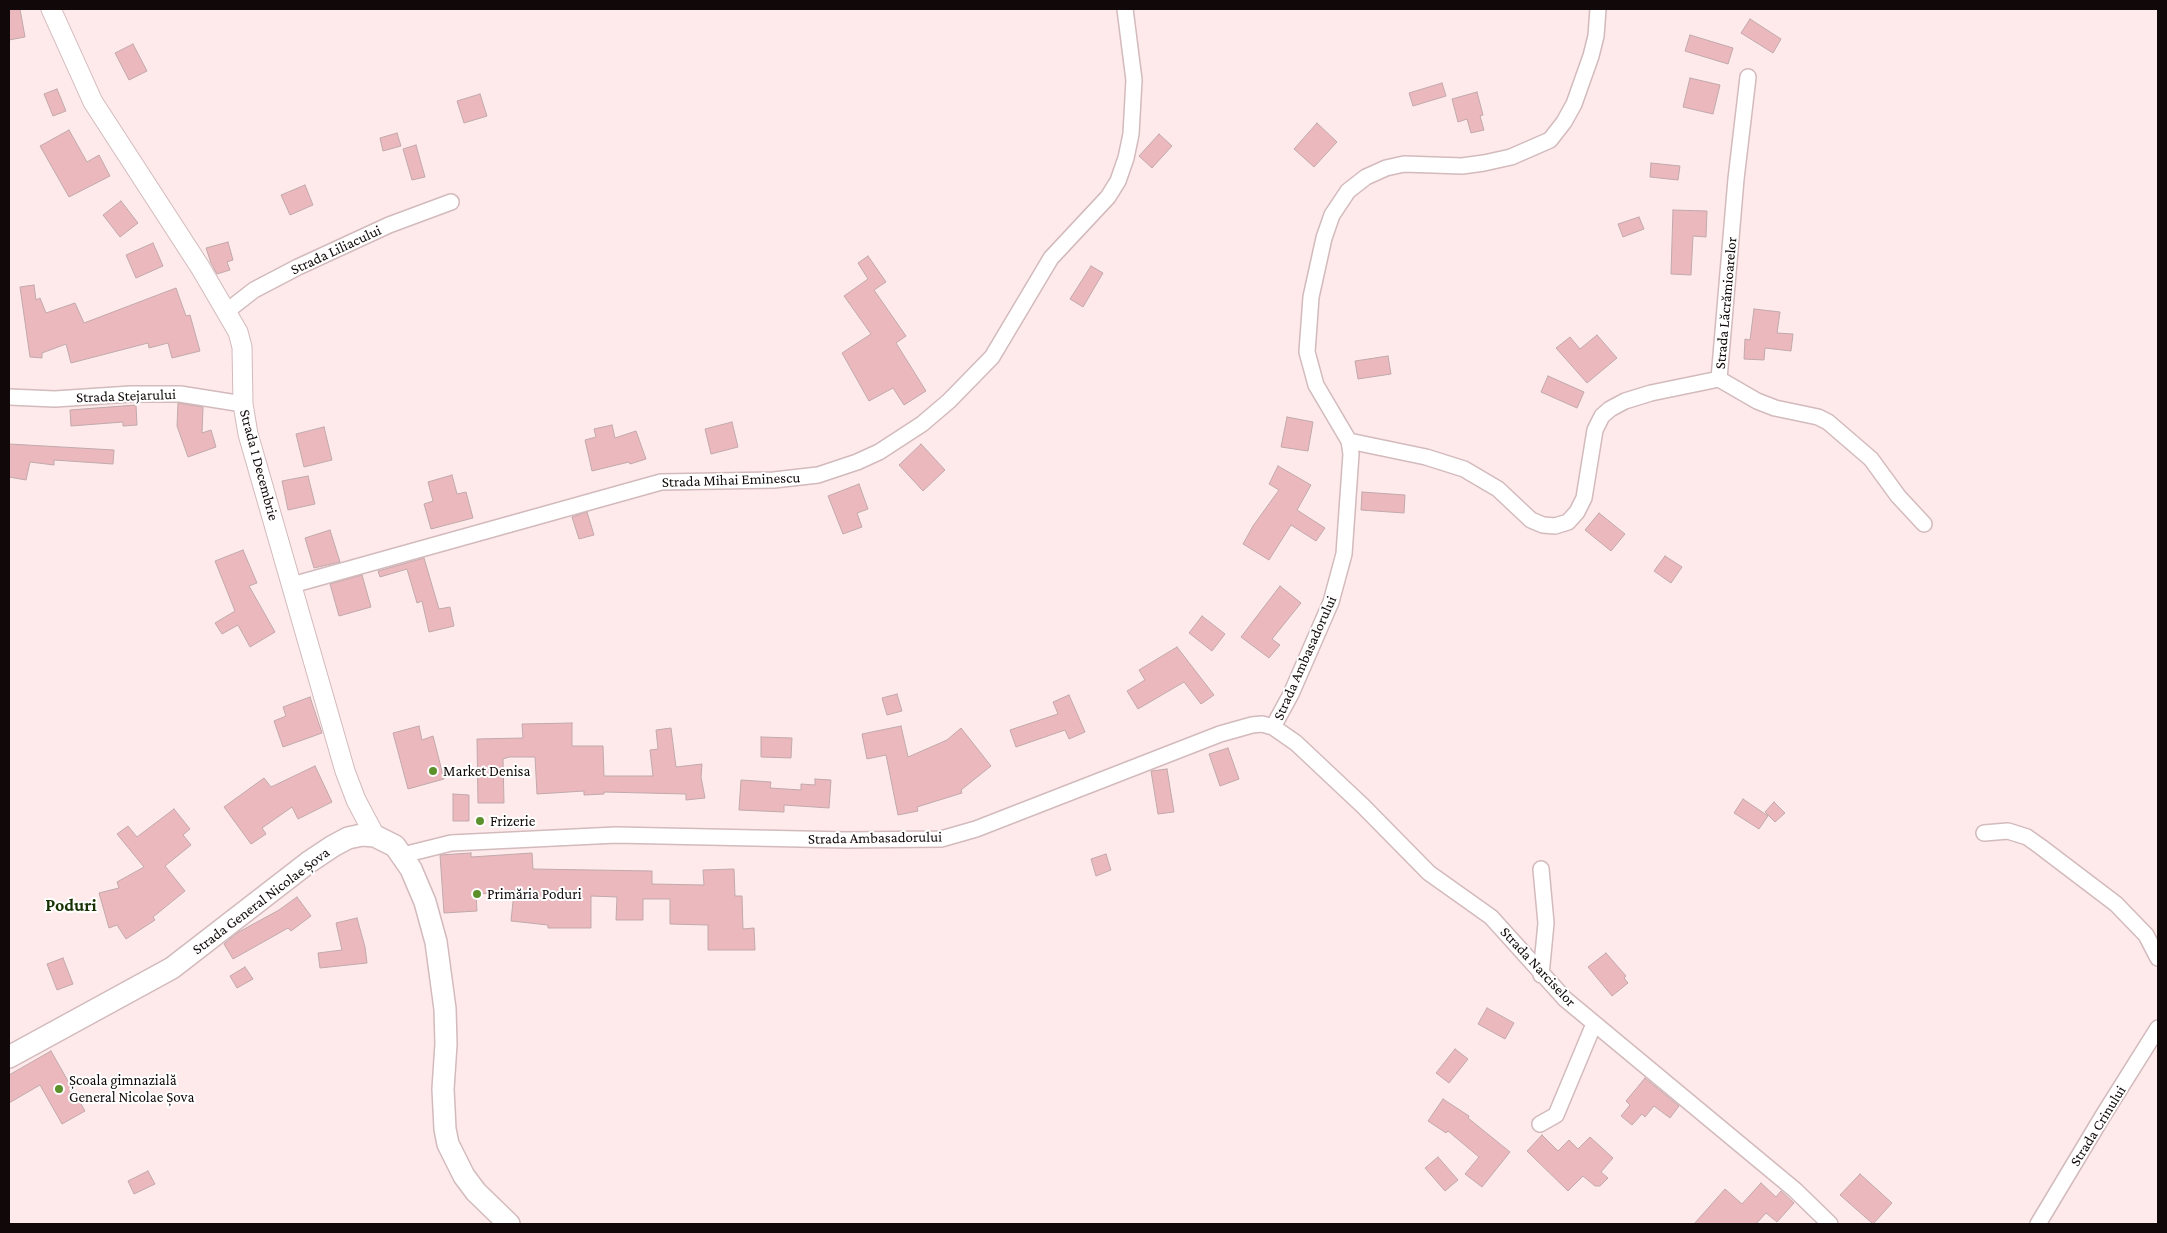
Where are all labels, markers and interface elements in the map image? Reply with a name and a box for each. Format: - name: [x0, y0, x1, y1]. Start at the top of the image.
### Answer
- street label: Strada Liliacului: [288, 221, 384, 279]
- street label: Strada Lăcrămioarelor: [1711, 236, 1741, 370]
- street label: Strada Stejarului: [76, 385, 176, 407]
- street label: Strada 1 Decembrie: [236, 407, 282, 523]
- street label: Strada Mihai Eminescu: [661, 469, 801, 491]
- street label: Strada Ambasadorului: [1270, 593, 1340, 723]
- place label: Market Denisa: [443, 762, 530, 780]
- marker: Market Denisa: [427, 765, 439, 777]
- place label: Frizerie: [490, 812, 535, 830]
- marker: Frizerie: [474, 815, 486, 827]
- street label: Strada Ambasadorului: [808, 828, 942, 848]
- street label: Strada General Nicolae Șova: [189, 844, 333, 958]
- place label: Primăria Poduri: [487, 885, 582, 903]
- marker: Primăria Poduri: [471, 888, 483, 900]
- district label: Poduri: [45, 894, 97, 916]
- street label: Strada Narciselor: [1496, 923, 1580, 1011]
- place label: Școala gimnazială General Nicolae Șova: [69, 1071, 194, 1106]
- street label: Strada Crinului: [2066, 1082, 2130, 1170]
- marker: Școala gimnazială General Nicolae Șova: [53, 1083, 65, 1095]

